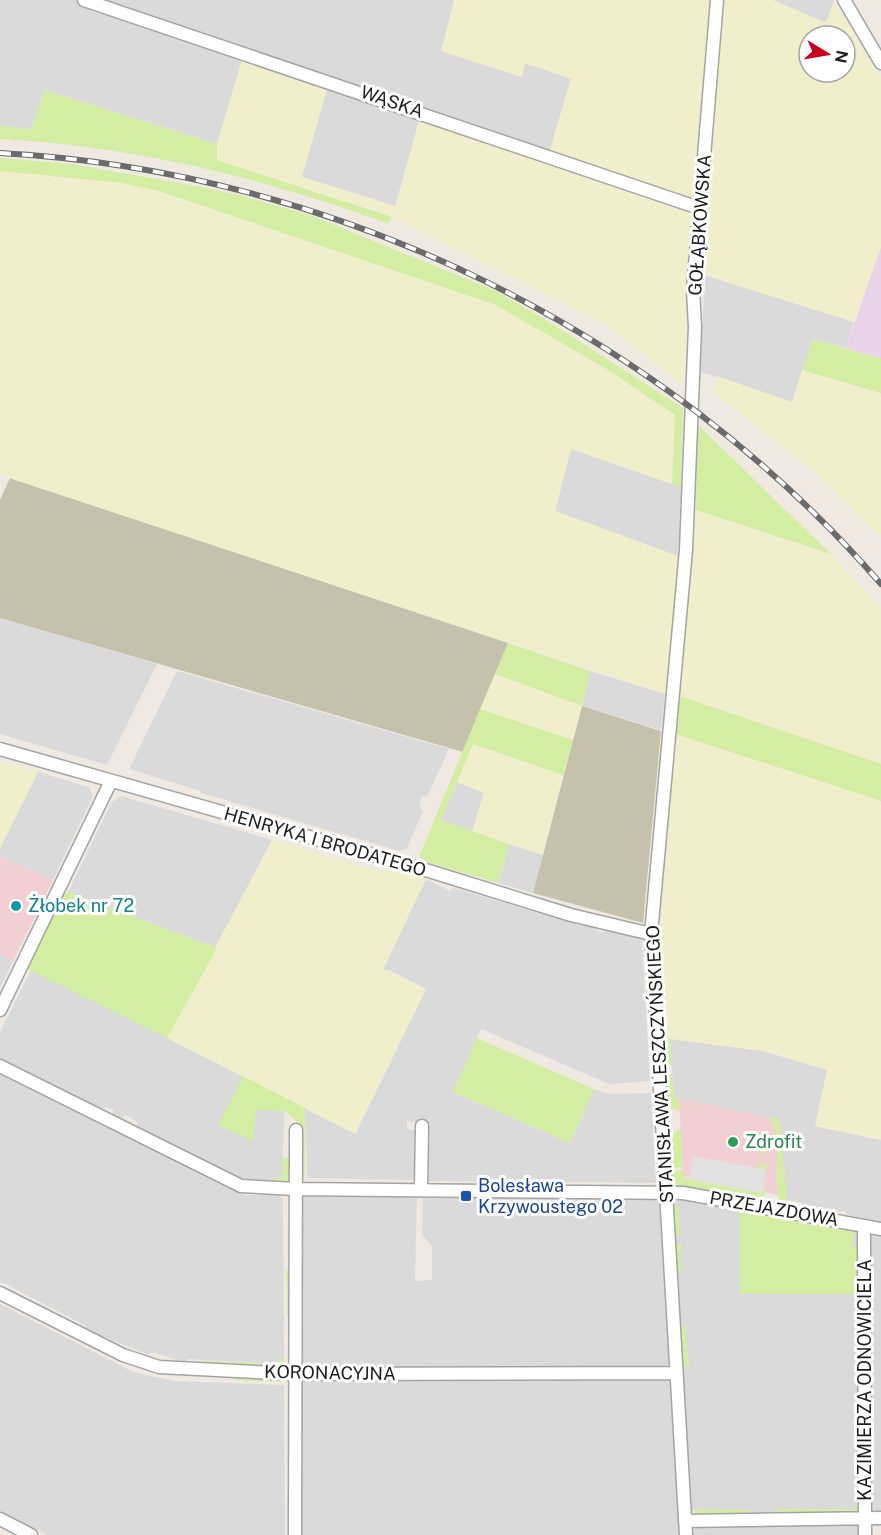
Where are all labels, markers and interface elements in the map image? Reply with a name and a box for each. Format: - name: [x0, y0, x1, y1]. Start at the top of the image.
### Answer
- north arrow: [797, 24, 857, 84]
- text: N: [831, 49, 852, 65]
- street label: WĄSKA: [358, 81, 426, 122]
- street label: GOŁĄBKOWSKA: [684, 153, 715, 296]
- street label: HENRYKA I BRODATEGO: [222, 803, 429, 880]
- place label: Żłobek nr 72: [28, 894, 134, 916]
- marker: Żłobek nr 72: [9, 899, 23, 913]
- street label: STANISŁAWA LESZCZYŃSKIEGO: [641, 924, 677, 1204]
- place label: Zdrofit: [745, 1131, 802, 1152]
- marker: Zdrofit: [726, 1135, 740, 1149]
- place label: Bolesława Krzywoustego 02: [478, 1175, 623, 1217]
- street label: PRZEJAZDOWA: [708, 1187, 840, 1230]
- marker: Bolesława Krzywoustego 02: [459, 1189, 473, 1203]
- street label: KAZIMIERZA ODNOWICIELA: [854, 1259, 875, 1501]
- street label: KORONACYJNA: [264, 1361, 396, 1384]

